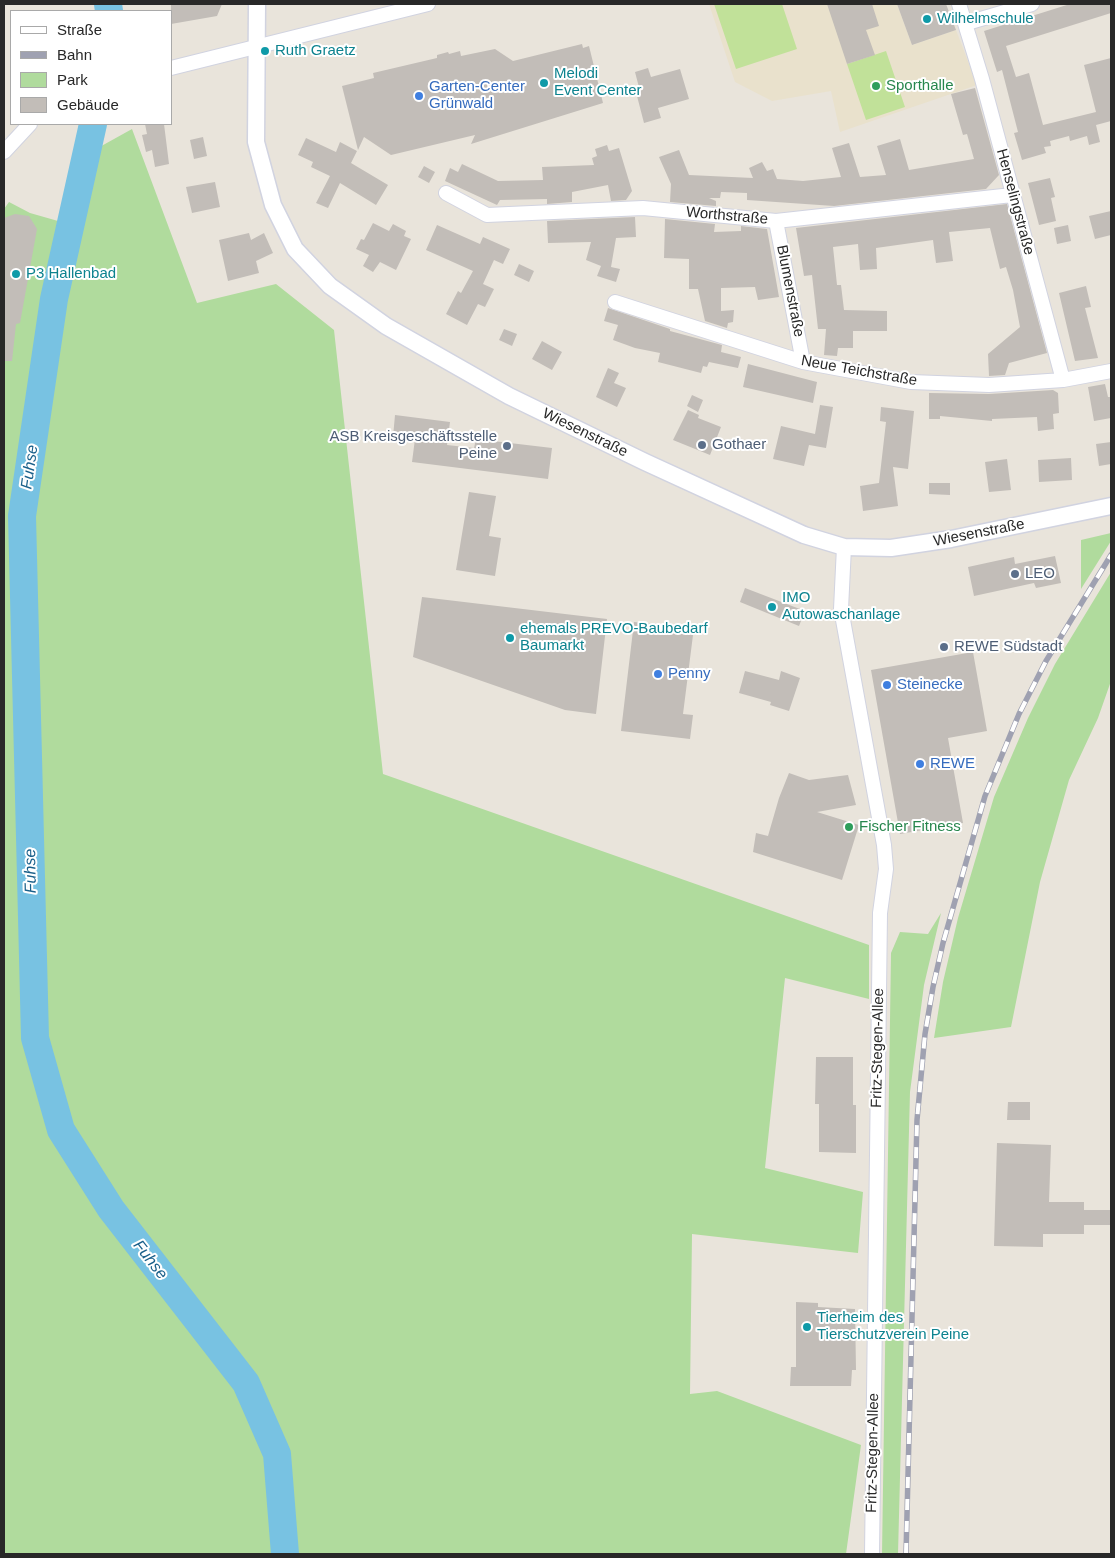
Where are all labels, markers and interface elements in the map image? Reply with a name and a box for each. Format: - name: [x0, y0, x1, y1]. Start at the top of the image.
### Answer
- legend: [10, 10, 172, 125]
- place label: Wilhelmschule: [937, 10, 1034, 28]
- marker: Wilhelmschule: [921, 13, 933, 25]
- text: Straße: [57, 21, 102, 38]
- place label: Ruth Graetz: [275, 42, 356, 60]
- marker: Ruth Graetz: [259, 45, 271, 57]
- text: Bahn: [57, 46, 92, 63]
- place label: Melodi Event Center: [554, 65, 642, 100]
- text: Park: [57, 71, 88, 88]
- marker: Melodi Event Center: [538, 77, 550, 89]
- place label: Sporthalle: [886, 77, 954, 95]
- place label: Garten-Center Grünwald: [429, 78, 525, 113]
- marker: Sporthalle: [870, 80, 882, 92]
- marker: Garten-Center Grünwald: [413, 90, 425, 102]
- text: Gebäude: [57, 96, 119, 113]
- street label: Henselingstraße: [992, 147, 1038, 257]
- street label: Worthstraße: [685, 203, 769, 229]
- street label: Blumenstraße: [772, 243, 808, 339]
- place label: P3 Hallenbad: [26, 265, 116, 283]
- marker: P3 Hallenbad: [10, 268, 22, 280]
- street label: Neue Teichstraße: [800, 352, 918, 390]
- street label: Wiesenstraße: [539, 405, 631, 461]
- place label: ASB Kreisgeschäftsstelle Peine: [329, 428, 497, 463]
- place label: Gothaer: [712, 436, 766, 454]
- marker: Gothaer: [696, 439, 708, 451]
- marker: ASB Kreisgeschäftsstelle Peine: [501, 440, 513, 452]
- water label: Fuhse: [17, 444, 43, 490]
- street label: Wiesenstraße: [932, 515, 1026, 551]
- place label: LEO: [1025, 565, 1055, 583]
- marker: LEO: [1009, 568, 1021, 580]
- place label: IMO Autowaschanlage: [782, 589, 900, 624]
- marker: IMO Autowaschanlage: [766, 601, 778, 613]
- place label: ehemals PREVO-Baubedarf Baumarkt: [520, 620, 708, 655]
- marker: ehemals PREVO-Baubedarf Baumarkt: [504, 632, 516, 644]
- place label: REWE Südstadt: [954, 638, 1062, 656]
- marker: REWE Südstadt: [938, 641, 950, 653]
- place label: Penny: [668, 665, 711, 683]
- marker: Penny: [652, 668, 664, 680]
- place label: Steinecke: [897, 676, 963, 694]
- marker: Steinecke: [881, 679, 893, 691]
- place label: REWE: [930, 755, 975, 773]
- marker: REWE: [914, 758, 926, 770]
- place label: Fischer Fitness: [859, 818, 961, 836]
- marker: Fischer Fitness: [843, 821, 855, 833]
- water label: Fuhse: [21, 849, 41, 893]
- street label: Fritz-Stegen-Allee: [868, 988, 888, 1108]
- water label: Fuhse: [129, 1237, 171, 1283]
- place label: Tierheim des Tierschutzverein Peine: [817, 1309, 969, 1344]
- marker: Tierheim des Tierschutzverein Peine: [801, 1321, 813, 1333]
- street label: Fritz-Stegen-Allee: [863, 1393, 883, 1513]

